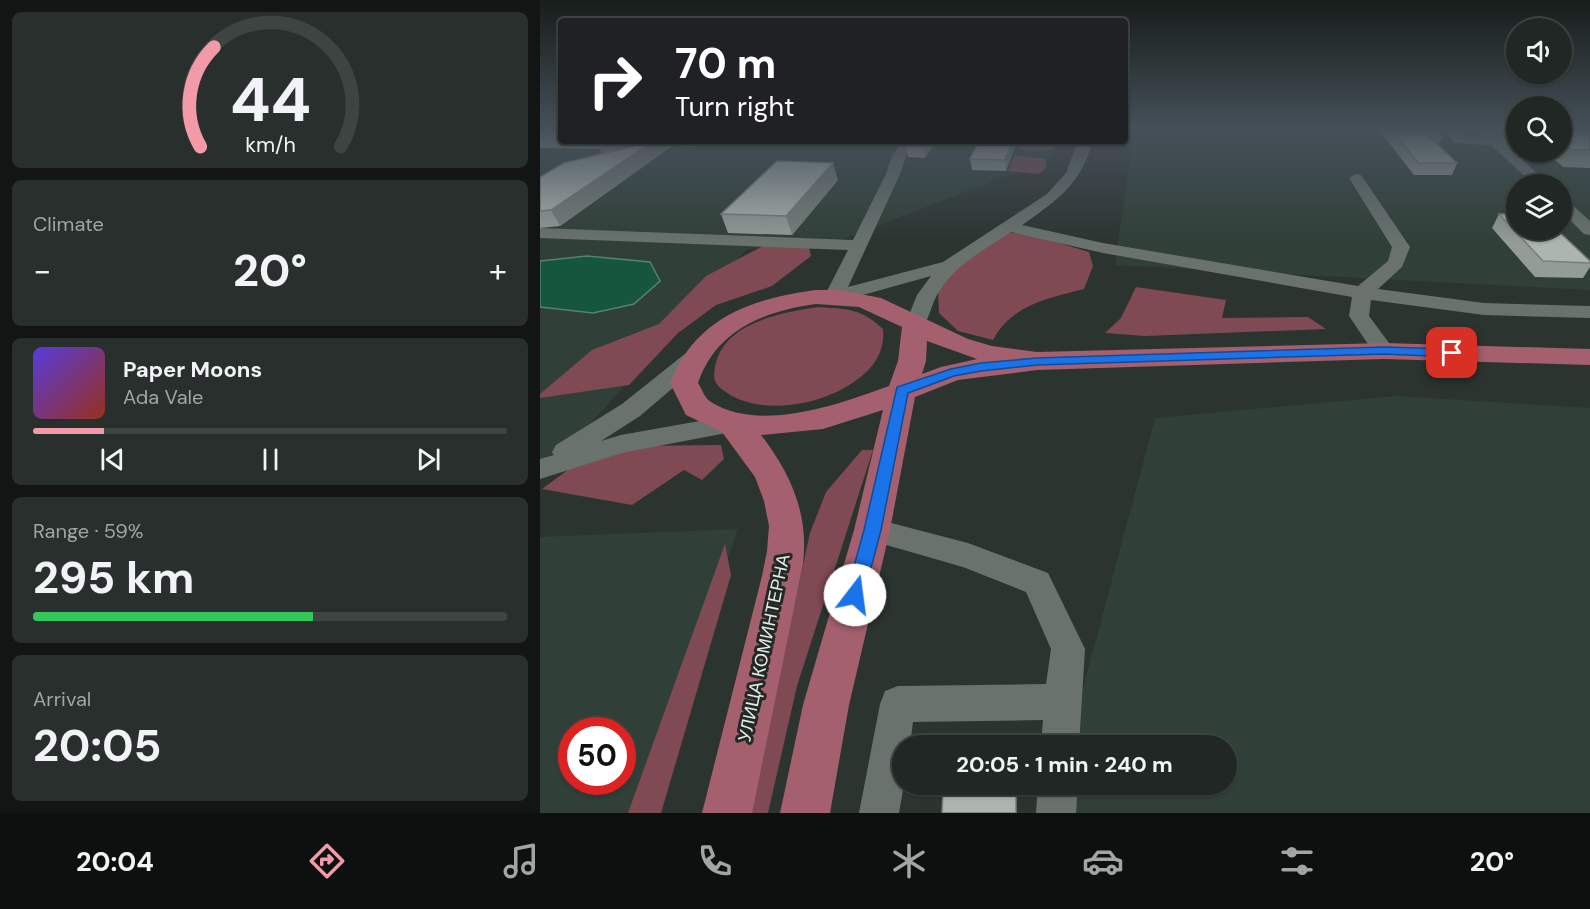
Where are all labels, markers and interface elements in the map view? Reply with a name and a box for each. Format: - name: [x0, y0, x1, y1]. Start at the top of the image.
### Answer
- map controls: [1506, 18, 1572, 240]
- button: sound: [1506, 18, 1572, 84]
- text: 70 m: [675, 36, 776, 91]
- icon: right: [576, 42, 654, 120]
- text: 44: [229, 59, 311, 140]
- text: Turn right: [675, 89, 795, 124]
- button: search: [1506, 96, 1572, 162]
- text: km/h: [245, 131, 295, 159]
- button: layers: [1506, 174, 1572, 240]
- text: Climate: [33, 211, 104, 237]
- text: 20°: [233, 241, 307, 300]
- text: −: [33, 249, 51, 292]
- text: +: [489, 249, 507, 292]
- pin: [1426, 327, 1477, 378]
- icon: arrive: [1435, 336, 1468, 369]
- text: Paper Moons: [123, 355, 262, 384]
- text: Ada Vale: [123, 384, 203, 410]
- icon: previous: [96, 443, 129, 476]
- icon: pause: [254, 443, 287, 476]
- icon: next: [412, 443, 445, 476]
- text: Range · 59%: [33, 518, 144, 544]
- text: 295 km: [33, 548, 194, 607]
- street label: УЛИЦА КОМИНТЕРНА: [732, 552, 796, 744]
- position arrow: [823, 563, 887, 627]
- text: Arrival: [33, 686, 91, 712]
- text: 20:05: [33, 716, 162, 775]
- speed limit sign: 50: [558, 717, 636, 795]
- text: 20:05 · 1 min · 240 m: [956, 750, 1173, 779]
- icon: directions: [306, 840, 348, 882]
- icon: music: [500, 840, 542, 882]
- icon: phone: [694, 840, 736, 882]
- icon: climate: [888, 840, 930, 882]
- icon: car: [1082, 840, 1124, 882]
- icon: filters: [1276, 840, 1318, 882]
- text: 20:04: [76, 844, 154, 879]
- text: 20°: [1470, 844, 1514, 879]

